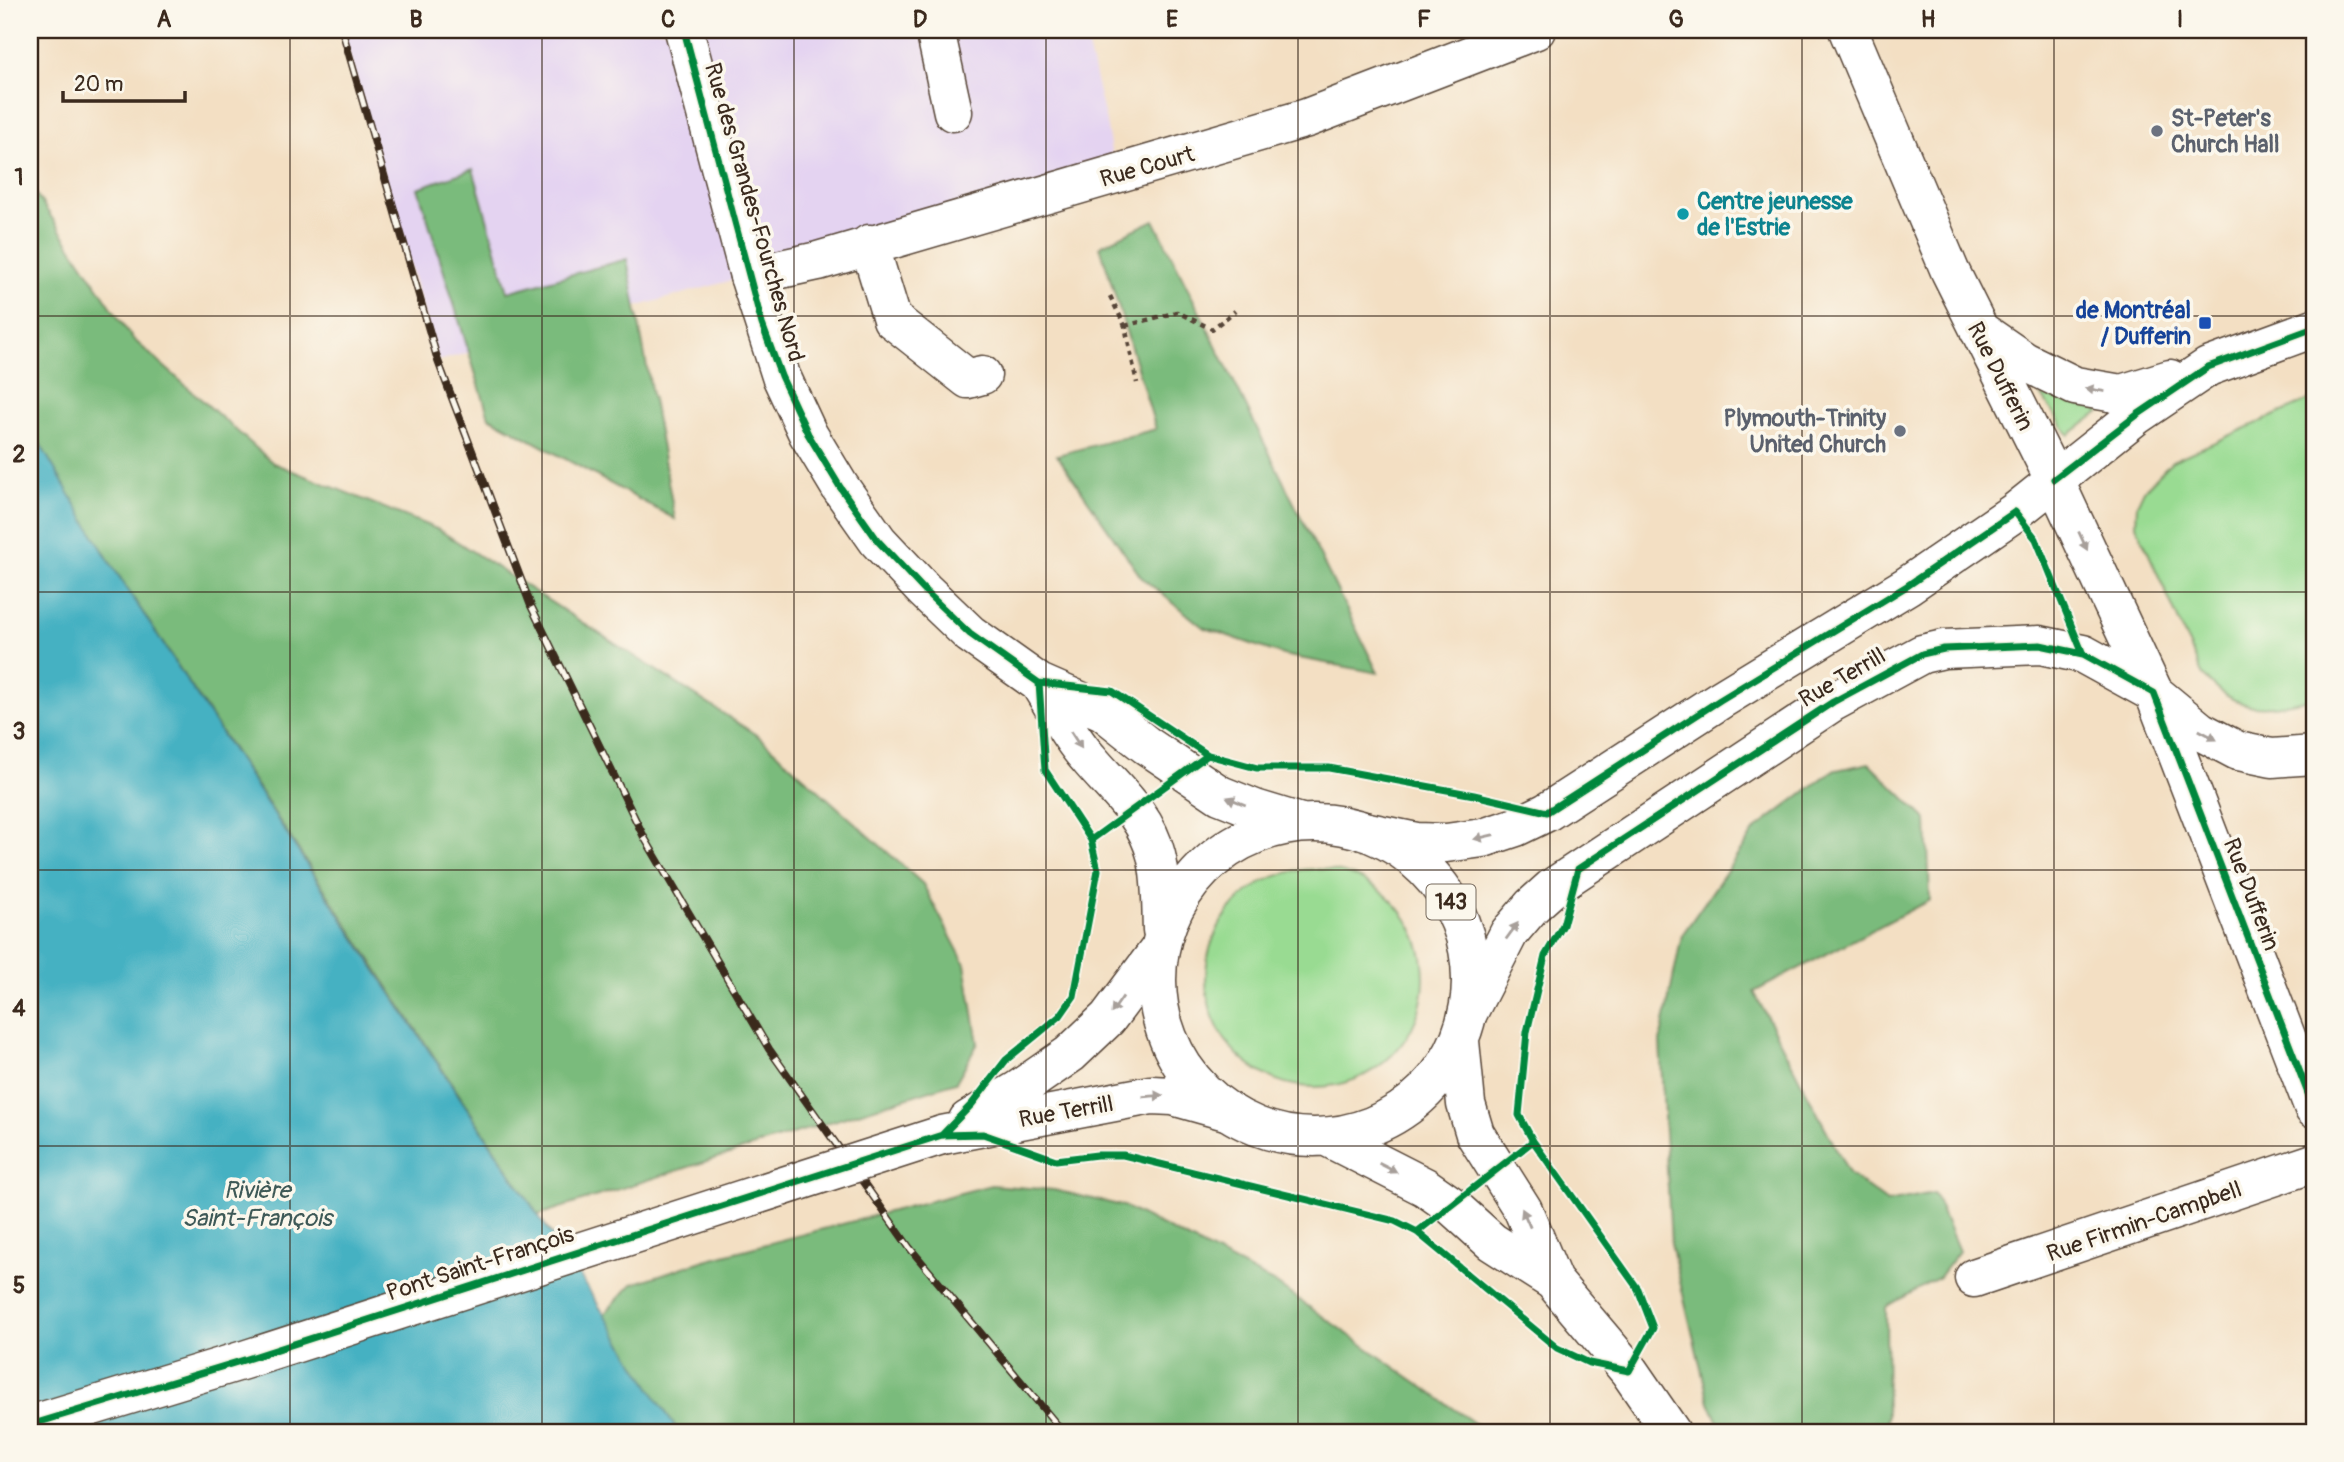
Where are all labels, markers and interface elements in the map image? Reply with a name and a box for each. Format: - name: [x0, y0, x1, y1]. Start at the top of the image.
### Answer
- text: A: [157, 5, 172, 34]
- text: B: [409, 5, 423, 34]
- text: C: [661, 5, 675, 34]
- text: D: [913, 5, 927, 34]
- text: E: [1166, 5, 1178, 34]
- text: F: [1417, 5, 1431, 34]
- text: G: [1668, 5, 1684, 34]
- text: H: [1921, 5, 1935, 34]
- text: I: [2177, 5, 2183, 34]
- street label: Rue des Grandes-Fourches Nord: [698, 59, 811, 365]
- scale bar: [63, 60, 186, 104]
- text: 20 m: [74, 71, 123, 98]
- place label: St-Peter's Church Hall: [2171, 104, 2279, 159]
- marker: St-Peter's Church Hall: [2149, 123, 2165, 139]
- street label: Rue Court: [1097, 139, 1198, 194]
- text: 1: [15, 163, 24, 192]
- place label: Centre jeunesse de l'Estrie: [1697, 187, 1853, 242]
- marker: Centre jeunesse de l'Estrie: [1675, 206, 1691, 222]
- place label: de Montréal / Dufferin: [2076, 296, 2191, 351]
- marker: de Montréal / Dufferin: [2197, 315, 2213, 331]
- street label: Rue Dufferin: [1961, 317, 2040, 435]
- one-way arrow: [2084, 384, 2106, 395]
- place label: Plymouth-Trinity United Church: [1723, 404, 1886, 459]
- marker: Plymouth-Trinity United Church: [1892, 423, 1908, 439]
- text: 2: [13, 440, 26, 469]
- one-way arrow: [2077, 531, 2089, 551]
- street label: Rue Terrill: [1794, 641, 1891, 714]
- text: 3: [13, 717, 25, 746]
- one-way arrow: [2198, 729, 2218, 741]
- one-way arrow: [1069, 730, 1082, 750]
- one-way arrow: [1226, 795, 1247, 806]
- one-way arrow: [1473, 832, 1495, 843]
- street label: Rue Dufferin: [2217, 834, 2286, 955]
- road number: 143: [1426, 884, 1476, 920]
- one-way arrow: [1504, 922, 1518, 940]
- text: 4: [12, 994, 26, 1023]
- one-way arrow: [1110, 996, 1124, 1014]
- street label: Rue Terrill: [1017, 1089, 1116, 1134]
- one-way arrow: [1142, 1090, 1164, 1101]
- one-way arrow: [1378, 1162, 1398, 1173]
- street label: Rue Firmin-Campbell: [2043, 1175, 2245, 1268]
- water label: Rivière Saint-François: [182, 1176, 334, 1233]
- one-way arrow: [1520, 1208, 1531, 1229]
- street label: Pont Saint-François: [383, 1219, 578, 1307]
- text: 5: [13, 1271, 25, 1300]

